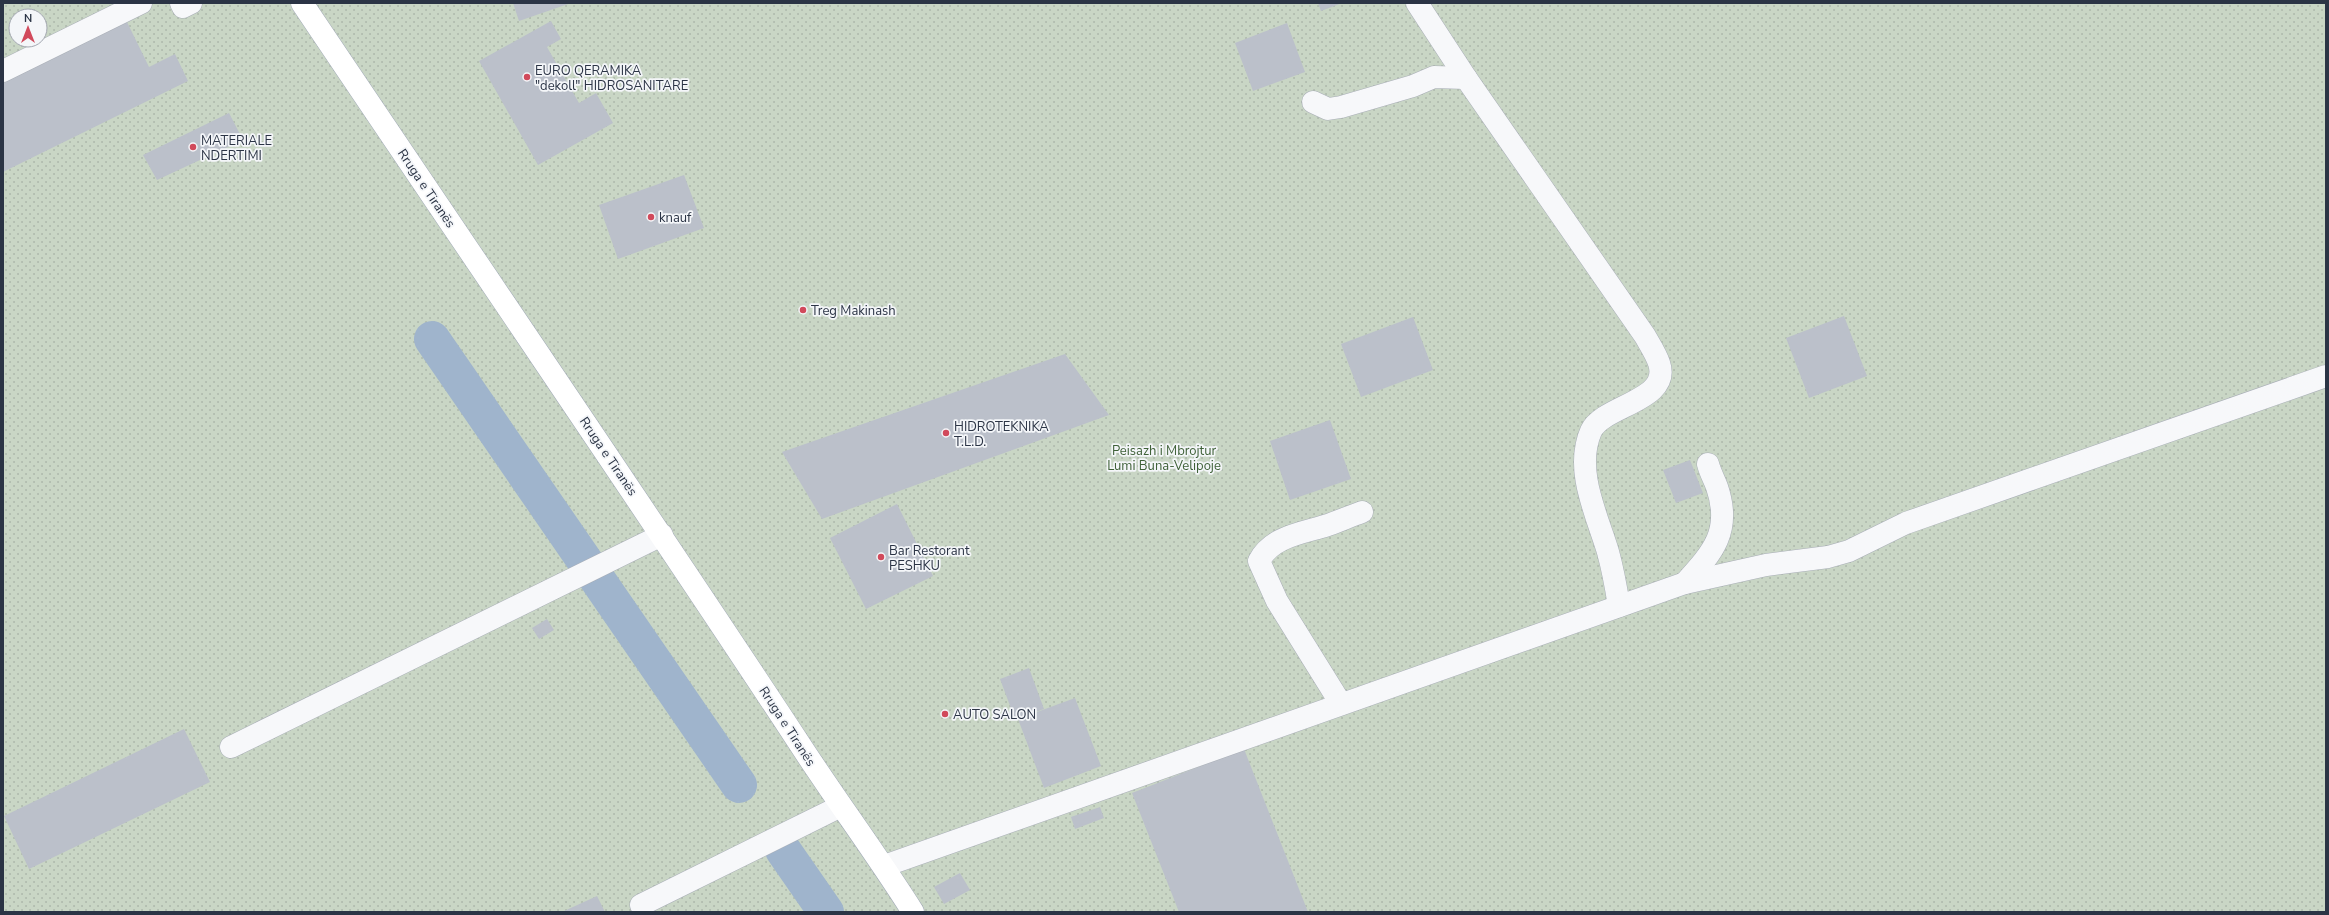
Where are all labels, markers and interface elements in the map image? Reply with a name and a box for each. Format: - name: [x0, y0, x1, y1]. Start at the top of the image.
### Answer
- north arrow: [8, 8, 48, 48]
- text: N: [24, 11, 32, 26]
- place label: EURO QERAMIKA "dekoll" HIDROSANITARE: [535, 62, 688, 95]
- marker: EURO QERAMIKA "dekoll" HIDROSANITARE: [522, 72, 532, 82]
- place label: MATERIALE NDERTIMI: [201, 132, 272, 165]
- marker: MATERIALE NDERTIMI: [188, 142, 198, 152]
- street label: Rruga e Tiranës: [393, 146, 459, 232]
- place label: knauf: [659, 209, 692, 227]
- marker: knauf: [646, 212, 656, 222]
- place label: Treg Makinash: [811, 302, 896, 320]
- marker: Treg Makinash: [798, 305, 808, 315]
- street label: Rruga e Tiranës: [575, 414, 641, 500]
- place label: HIDROTEKNIKA T.L.D.: [954, 418, 1049, 451]
- marker: HIDROTEKNIKA T.L.D.: [941, 428, 951, 438]
- park label: Peisazh i Mbrojtur Lumi Buna-Velipoje: [1107, 442, 1221, 475]
- place label: Bar Restorant PESHKU: [889, 542, 970, 575]
- marker: Bar Restorant PESHKU: [876, 552, 886, 562]
- street label: Rruga e Tiranës: [755, 683, 820, 770]
- place label: AUTO SALON: [953, 706, 1036, 724]
- marker: AUTO SALON: [940, 709, 950, 719]

